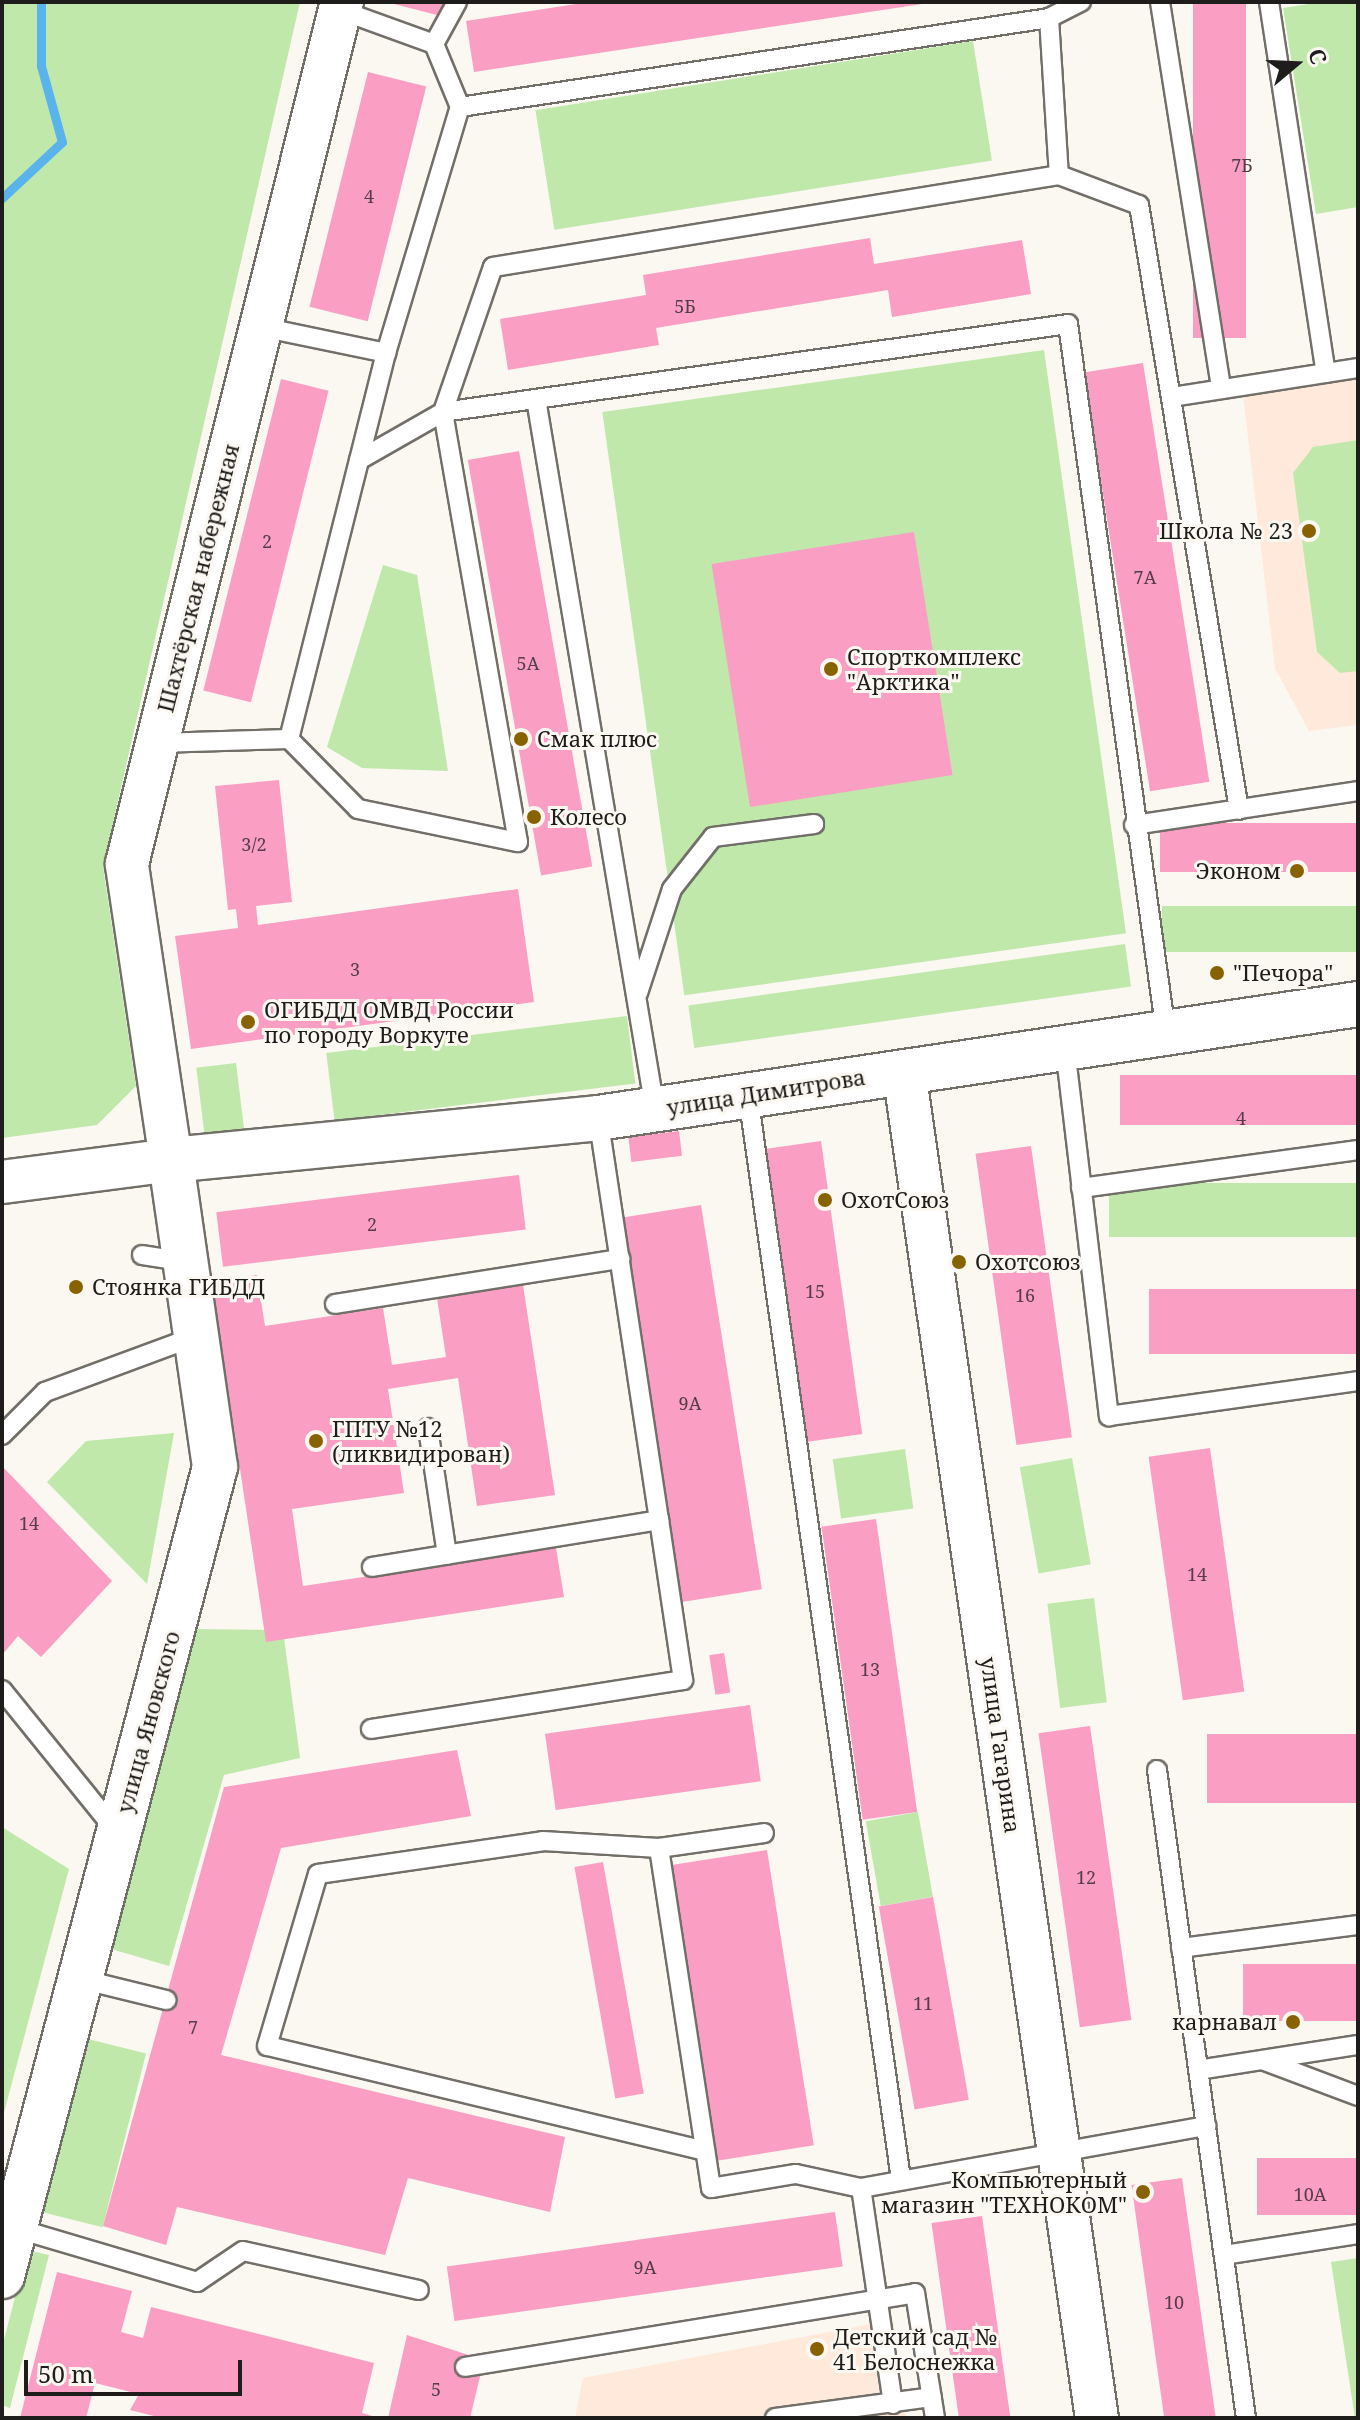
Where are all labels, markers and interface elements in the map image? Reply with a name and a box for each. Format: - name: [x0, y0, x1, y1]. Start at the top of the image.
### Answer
- north arrow: [1256, 24, 1336, 104]
- text: С: [1302, 44, 1335, 68]
- house number: 7Б: [1231, 154, 1253, 176]
- house number: 4: [364, 185, 374, 207]
- house number: 5Б: [674, 295, 696, 317]
- street label: Шахтёрская набережная: [152, 441, 244, 715]
- place label: Школа № 23: [1159, 518, 1293, 544]
- marker: Школа № 23: [1300, 522, 1318, 540]
- house number: 2: [262, 530, 272, 552]
- house number: 7А: [1134, 566, 1156, 588]
- place label: Спорткомплекс "Арктика": [847, 643, 1021, 694]
- house number: 5А: [517, 652, 539, 674]
- marker: Спорткомплекс "Арктика": [822, 660, 840, 678]
- place label: Смак плюс: [537, 726, 657, 752]
- marker: Смак плюс: [512, 730, 530, 748]
- place label: Колесо: [550, 804, 627, 830]
- marker: Колесо: [525, 808, 543, 826]
- house number: 3/2: [241, 833, 267, 855]
- place label: Эконом: [1196, 858, 1281, 884]
- marker: Эконом: [1288, 862, 1306, 880]
- house number: 3: [350, 958, 360, 980]
- place label: "Печора": [1233, 960, 1333, 986]
- marker: "Печора": [1208, 964, 1226, 982]
- place label: ОГИБДД ОМВД России по городу Воркуте: [264, 996, 514, 1048]
- marker: ОГИБДД ОМВД России по городу Воркуте: [239, 1013, 257, 1031]
- street label: улица Димитрова: [665, 1063, 867, 1121]
- house number: 4: [1236, 1107, 1246, 1129]
- place label: ОхотСоюз: [841, 1187, 949, 1213]
- marker: ОхотСоюз: [816, 1191, 834, 1209]
- house number: 2: [367, 1213, 377, 1235]
- place label: Охотсоюз: [975, 1249, 1081, 1275]
- marker: Охотсоюз: [950, 1253, 968, 1271]
- place label: Стоянка ГИБДД: [92, 1274, 265, 1300]
- marker: Стоянка ГИБДД: [67, 1278, 85, 1296]
- house number: 15: [805, 1280, 825, 1302]
- house number: 16: [1015, 1284, 1035, 1306]
- house number: 9А: [679, 1392, 701, 1414]
- place label: ГПТУ №12 (ликвидирован): [332, 1415, 510, 1466]
- marker: ГПТУ №12 (ликвидирован): [307, 1432, 325, 1450]
- house number: 14: [19, 1512, 39, 1534]
- house number: 14: [1187, 1563, 1207, 1585]
- street label: улица Яновского: [111, 1628, 185, 1816]
- street label: улица Гагарина: [976, 1655, 1026, 1835]
- house number: 13: [860, 1658, 880, 1680]
- house number: 12: [1076, 1866, 1096, 1888]
- house number: 11: [913, 1992, 933, 2014]
- place label: карнавал: [1172, 2009, 1277, 2035]
- marker: карнавал: [1284, 2013, 1302, 2031]
- house number: 7: [188, 2016, 198, 2038]
- place label: Компьютерный магазин "ТЕХНОКОМ": [881, 2166, 1127, 2218]
- marker: Компьютерный магазин "ТЕХНОКОМ": [1134, 2183, 1152, 2201]
- house number: 10А: [1294, 2183, 1326, 2205]
- house number: 9А: [634, 2256, 656, 2278]
- house number: 10: [1164, 2291, 1184, 2313]
- place label: Детский сад № 41 Белоснежка: [833, 2323, 997, 2374]
- marker: Детский сад № 41 Белоснежка: [808, 2340, 826, 2358]
- scale bar: [28, 2344, 246, 2394]
- text: 50 m: [38, 2357, 94, 2390]
- house number: 5: [431, 2378, 441, 2400]

